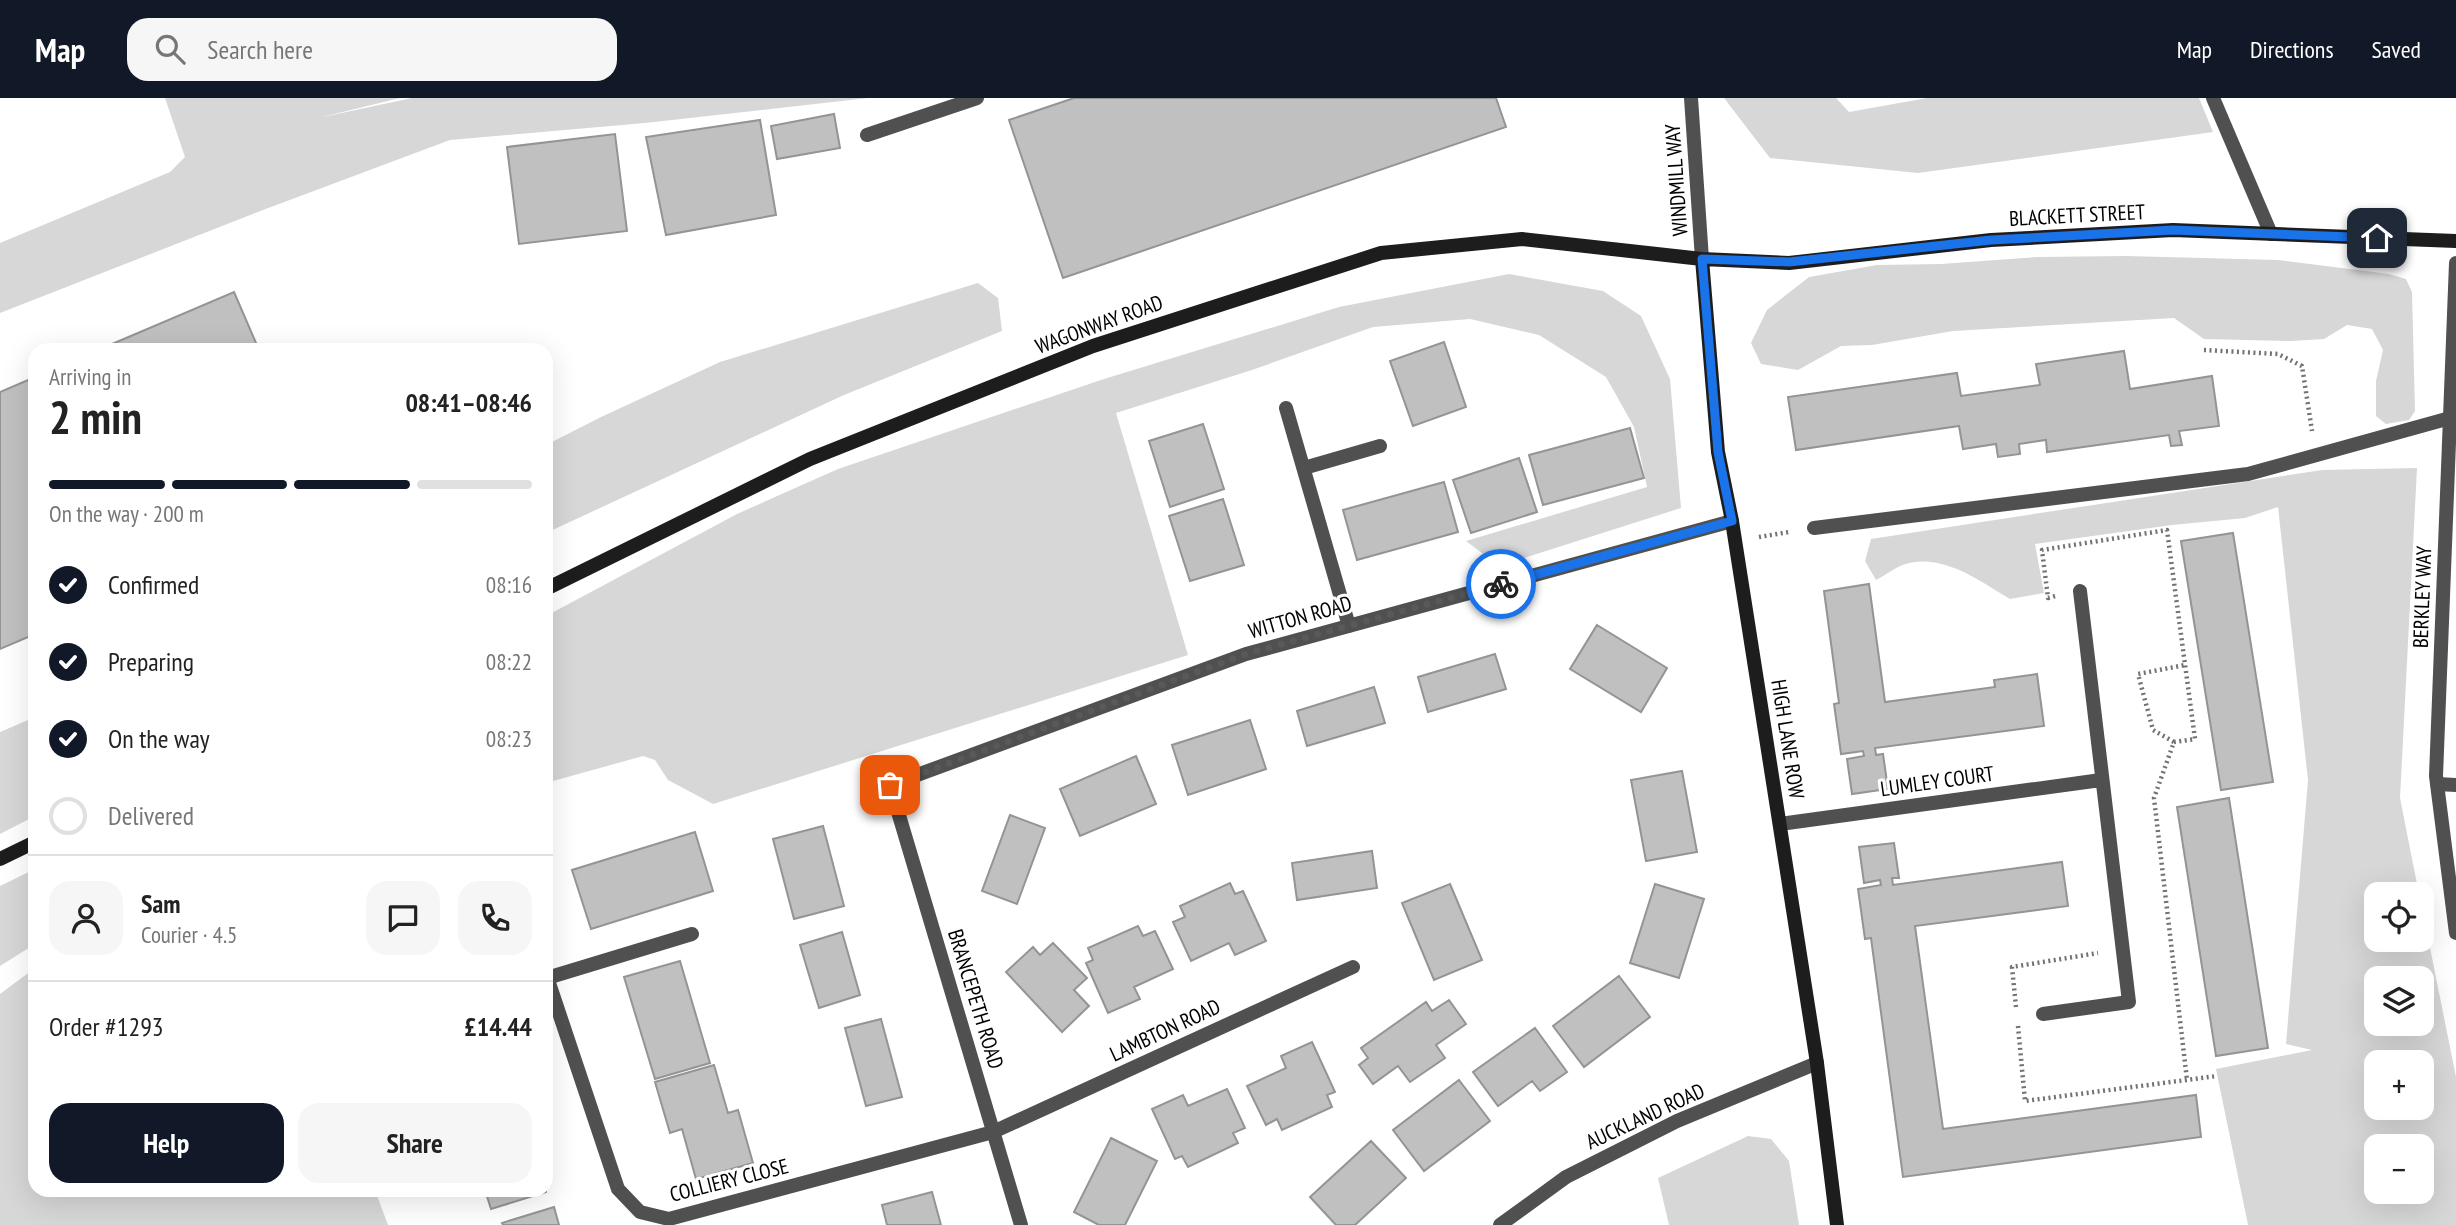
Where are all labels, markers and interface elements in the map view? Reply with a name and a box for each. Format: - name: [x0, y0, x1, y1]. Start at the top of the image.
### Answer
- search box: [127, 18, 617, 81]
- text: Map: [35, 28, 85, 71]
- icon: search: [151, 30, 189, 68]
- text: Search here: [207, 33, 313, 66]
- text: Map: [2177, 34, 2212, 65]
- text: Directions: [2250, 34, 2334, 65]
- text: Saved: [2372, 34, 2421, 65]
- street label: WINDMILL WAY: [1659, 123, 1693, 237]
- street label: BLACKETT STREET: [2008, 198, 2146, 232]
- pin: [2347, 208, 2407, 268]
- icon: home: [2358, 219, 2396, 257]
- street label: WAGONWAY ROAD: [1032, 288, 1166, 360]
- text: Arriving in: [49, 362, 131, 391]
- text: 08:41–08:46: [405, 386, 532, 419]
- text: 2 min: [49, 387, 142, 447]
- text: On the way · 200 m: [49, 499, 204, 528]
- street label: BERKLEY WAY: [2407, 545, 2437, 649]
- courier: [1466, 549, 1536, 619]
- icon: bike: [1482, 565, 1520, 603]
- icon: check: [49, 566, 87, 604]
- text: Confirmed: [108, 568, 199, 601]
- text: 08:16: [486, 570, 532, 599]
- street label: WITTON ROAD: [1245, 589, 1355, 645]
- icon: check: [49, 643, 87, 681]
- text: Preparing: [108, 645, 194, 678]
- text: 08:22: [486, 647, 532, 676]
- street label: HIGH LANE ROW: [1765, 677, 1811, 801]
- icon: check: [49, 720, 87, 758]
- text: On the way: [108, 722, 210, 755]
- text: 08:23: [486, 724, 532, 753]
- pin: [860, 755, 920, 815]
- street label: LUMLEY COURT: [1878, 760, 1996, 802]
- icon: bag: [871, 766, 909, 804]
- text: Delivered: [108, 799, 194, 832]
- button: person: [49, 881, 123, 955]
- button: chat: [366, 881, 440, 955]
- button: phone: [458, 881, 532, 955]
- map controls: [2364, 882, 2434, 1204]
- button: locate: [2364, 882, 2434, 952]
- text: Sam: [141, 887, 180, 920]
- text: Courier · 4.5: [141, 920, 237, 949]
- street label: BRANCEPETH ROAD: [942, 926, 1010, 1072]
- button: layers: [2364, 966, 2434, 1036]
- street label: LAMBTON ROAD: [1105, 993, 1225, 1067]
- text: Order #1293: [49, 1010, 164, 1043]
- text: £14.44: [464, 1010, 532, 1043]
- button: +: [2364, 1050, 2434, 1120]
- street label: AUCKLAND ROAD: [1581, 1077, 1709, 1155]
- button: Help: [49, 1103, 284, 1183]
- button: Share: [298, 1103, 532, 1183]
- button: −: [2364, 1134, 2434, 1204]
- street label: COLLIERY CLOSE: [667, 1152, 791, 1208]

